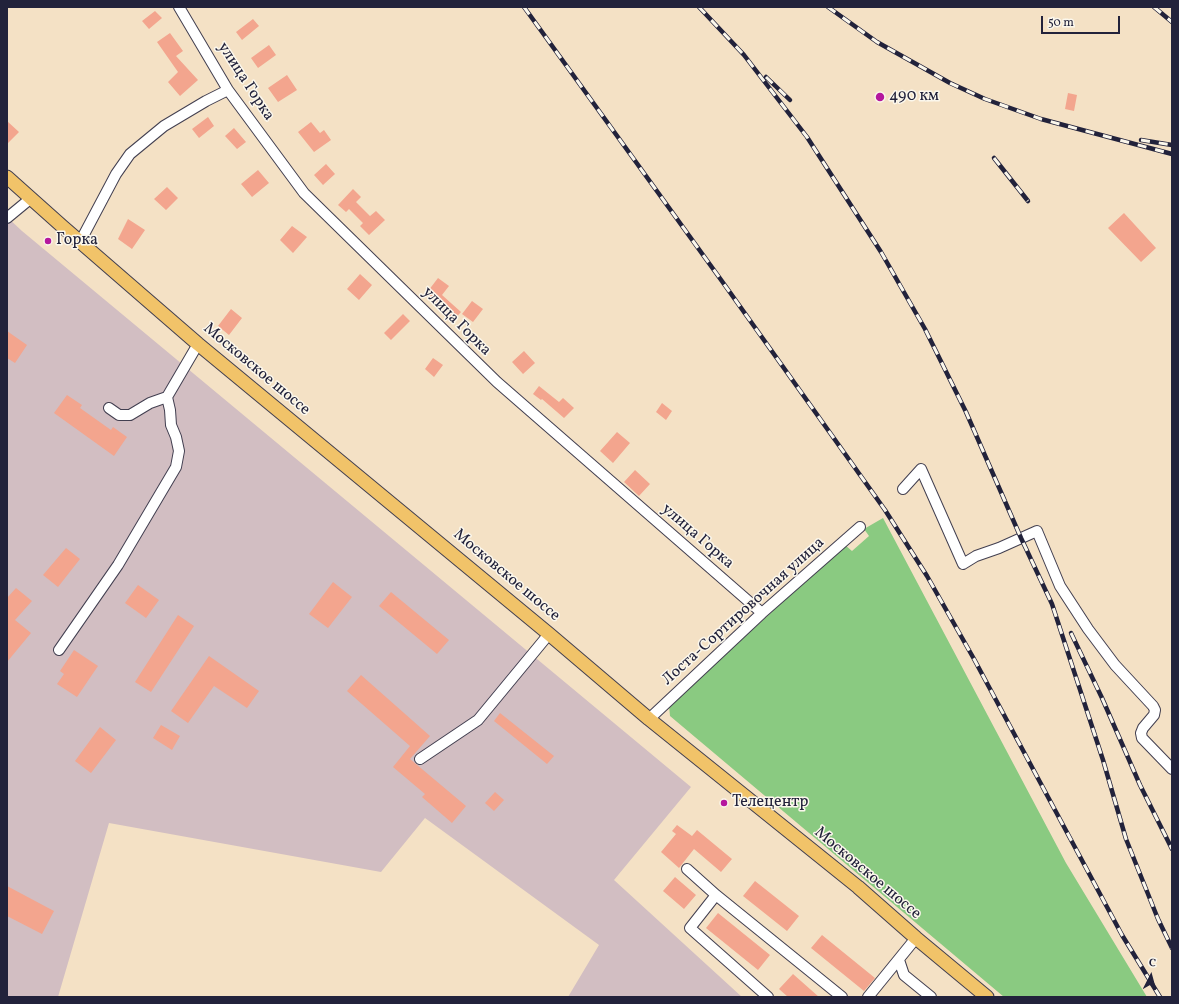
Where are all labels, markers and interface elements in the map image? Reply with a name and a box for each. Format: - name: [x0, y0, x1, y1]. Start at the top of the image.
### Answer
- scale bar: [1043, 8, 1122, 34]
- text: 50 m: [1048, 15, 1074, 31]
- street label: улица Горка: [213, 39, 277, 125]
- place label: 490 км: [889, 87, 939, 107]
- marker: 490 км: [874, 91, 886, 103]
- place label: Горка: [56, 231, 98, 251]
- marker: Горка: [43, 236, 53, 246]
- street label: улица Горка: [417, 283, 495, 361]
- street label: Московское шоссе: [199, 320, 313, 420]
- street label: улица Горка: [657, 500, 737, 574]
- street label: Московское шоссе: [449, 526, 563, 626]
- street label: Лоста-Сортировочная улица: [659, 534, 829, 690]
- place label: Телецентр: [732, 793, 808, 813]
- marker: Телецентр: [719, 798, 729, 808]
- street label: Московское шоссе: [810, 824, 924, 924]
- north arrow: [1131, 956, 1171, 996]
- text: С: [1148, 956, 1157, 971]

